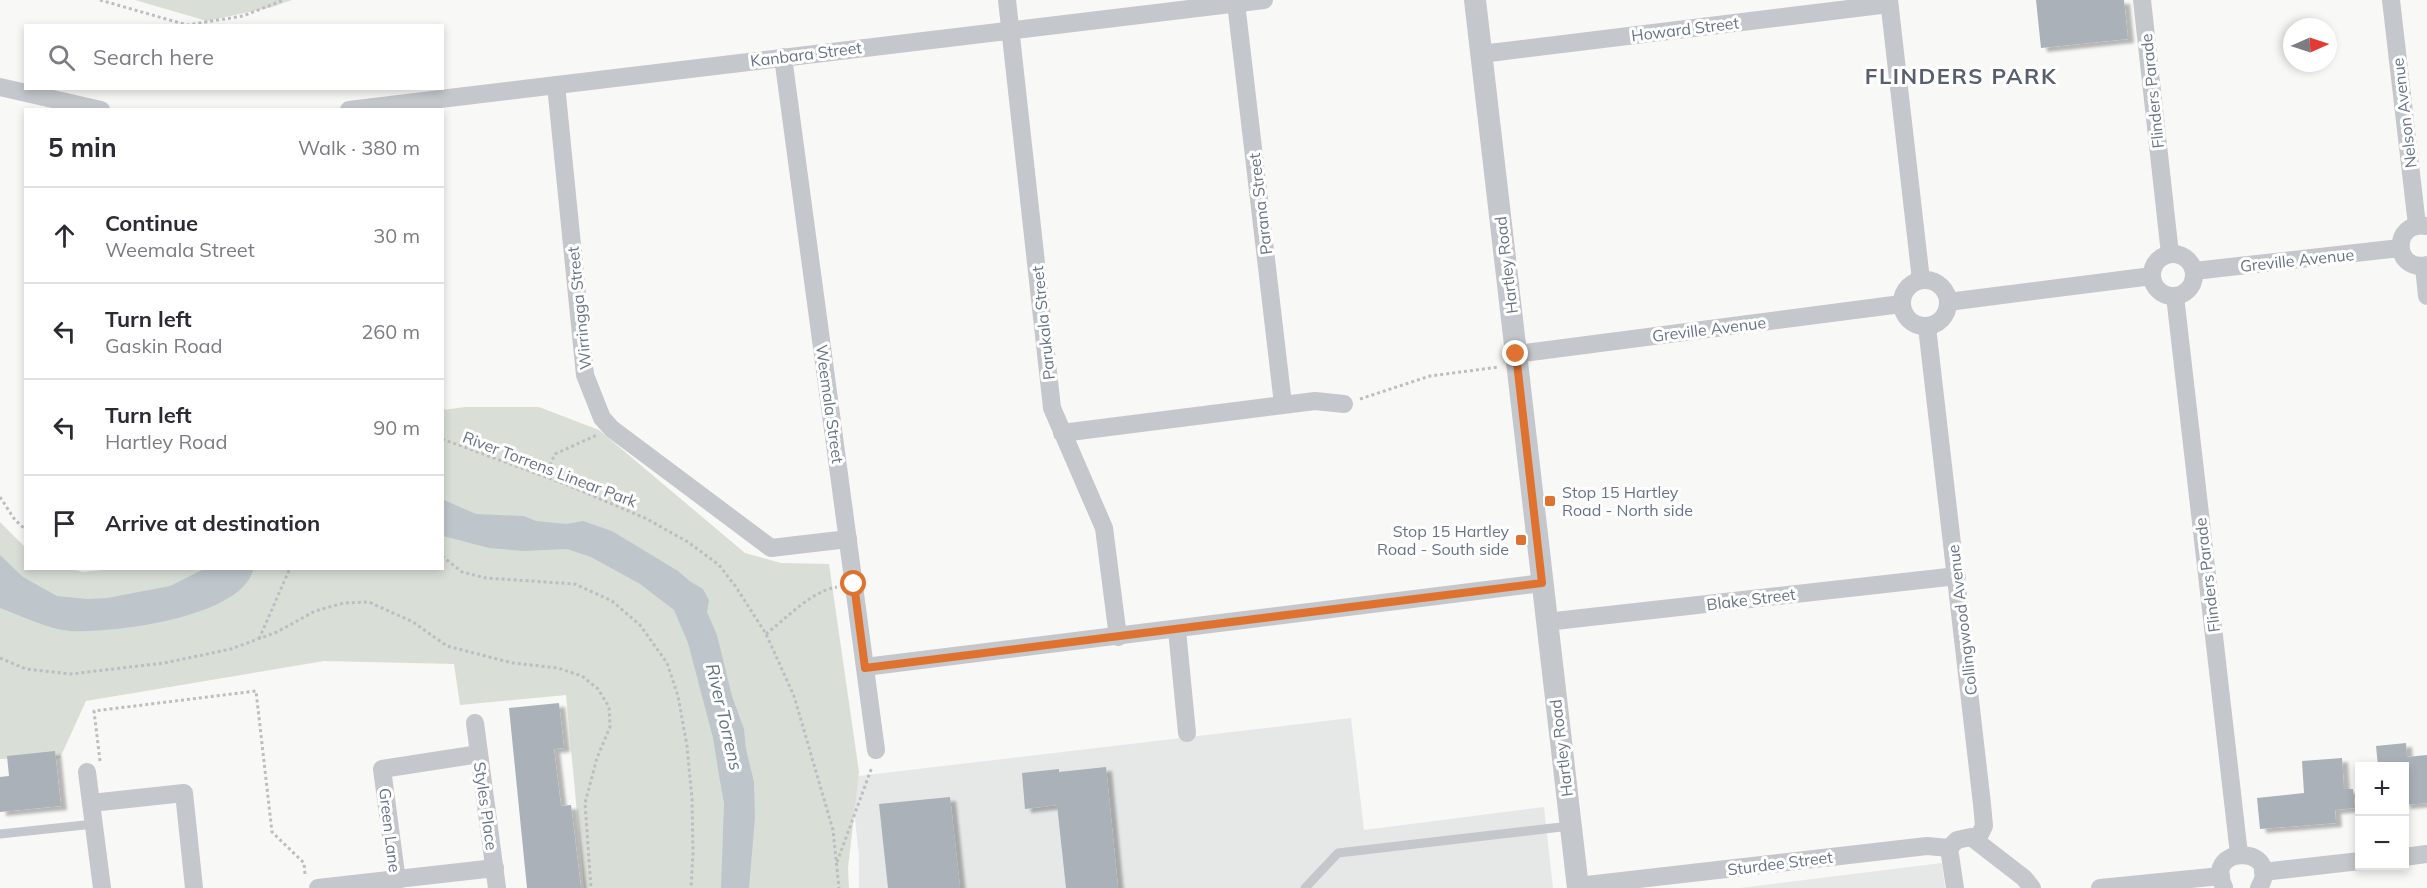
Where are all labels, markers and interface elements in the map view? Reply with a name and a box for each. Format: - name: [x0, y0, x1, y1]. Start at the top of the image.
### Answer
- street label: Howard Street: [1630, 12, 1740, 46]
- north arrow: [2283, 18, 2337, 72]
- search box: [24, 24, 444, 90]
- street label: Flinders Parade: [2136, 33, 2168, 149]
- street label: Kanbara Street: [749, 37, 863, 71]
- icon: search: [45, 41, 78, 74]
- text: Search here: [93, 43, 214, 71]
- street label: Nelson Avenue: [2387, 57, 2421, 169]
- district label: FLINDERS PARK: [1865, 62, 2057, 90]
- text: 5 min: [48, 131, 117, 164]
- text: Walk · 380 m: [298, 135, 420, 160]
- street label: Parana Street: [1244, 152, 1276, 256]
- text: Continue: [105, 209, 198, 237]
- street label: Hartley Road: [1490, 215, 1522, 315]
- icon: ahead: [48, 219, 81, 252]
- text: 30 m: [373, 223, 420, 248]
- text: Weemala Street: [105, 237, 255, 262]
- street label: Greville Avenue: [2239, 244, 2355, 276]
- street label: Wirringga Street: [563, 245, 595, 371]
- street label: Parukala Street: [1027, 265, 1059, 381]
- text: Turn left: [105, 305, 192, 333]
- street label: Greville Avenue: [1651, 312, 1767, 346]
- icon: left: [48, 315, 81, 348]
- text: 260 m: [361, 319, 420, 344]
- text: Gaskin Road: [105, 333, 223, 358]
- route end: [1502, 340, 1528, 366]
- street label: Weemala Street: [812, 343, 848, 465]
- text: Turn left: [105, 401, 192, 429]
- icon: left: [48, 411, 81, 444]
- text: 90 m: [373, 415, 420, 440]
- street label: River Torrens Linear Park: [460, 426, 641, 512]
- text: Hartley Road: [105, 429, 228, 454]
- place label: Stop 15 Hartley Road - North side: [1562, 482, 1693, 520]
- marker: Stop 15 Hartley Road - North side: [1543, 494, 1557, 508]
- icon: arrive: [48, 507, 81, 540]
- text: Arrive at destination: [105, 509, 320, 537]
- street label: Flinders Parade: [2190, 517, 2224, 633]
- place label: Stop 15 Hartley Road - South side: [1377, 521, 1509, 559]
- marker: Stop 15 Hartley Road - South side: [1514, 533, 1528, 547]
- street label: Collingwood Avenue: [1943, 544, 1981, 696]
- route start: [840, 570, 866, 596]
- street label: Blake Street: [1705, 584, 1797, 614]
- water label: River Torrens: [701, 661, 748, 773]
- street label: Hartley Road: [1545, 698, 1577, 798]
- street label: Styles Place: [470, 761, 502, 851]
- map controls: [2355, 762, 2409, 870]
- button: +: [2355, 762, 2409, 816]
- street label: Green Lane: [375, 787, 405, 873]
- button: −: [2355, 816, 2409, 870]
- street label: Sturdee Street: [1726, 847, 1834, 879]

